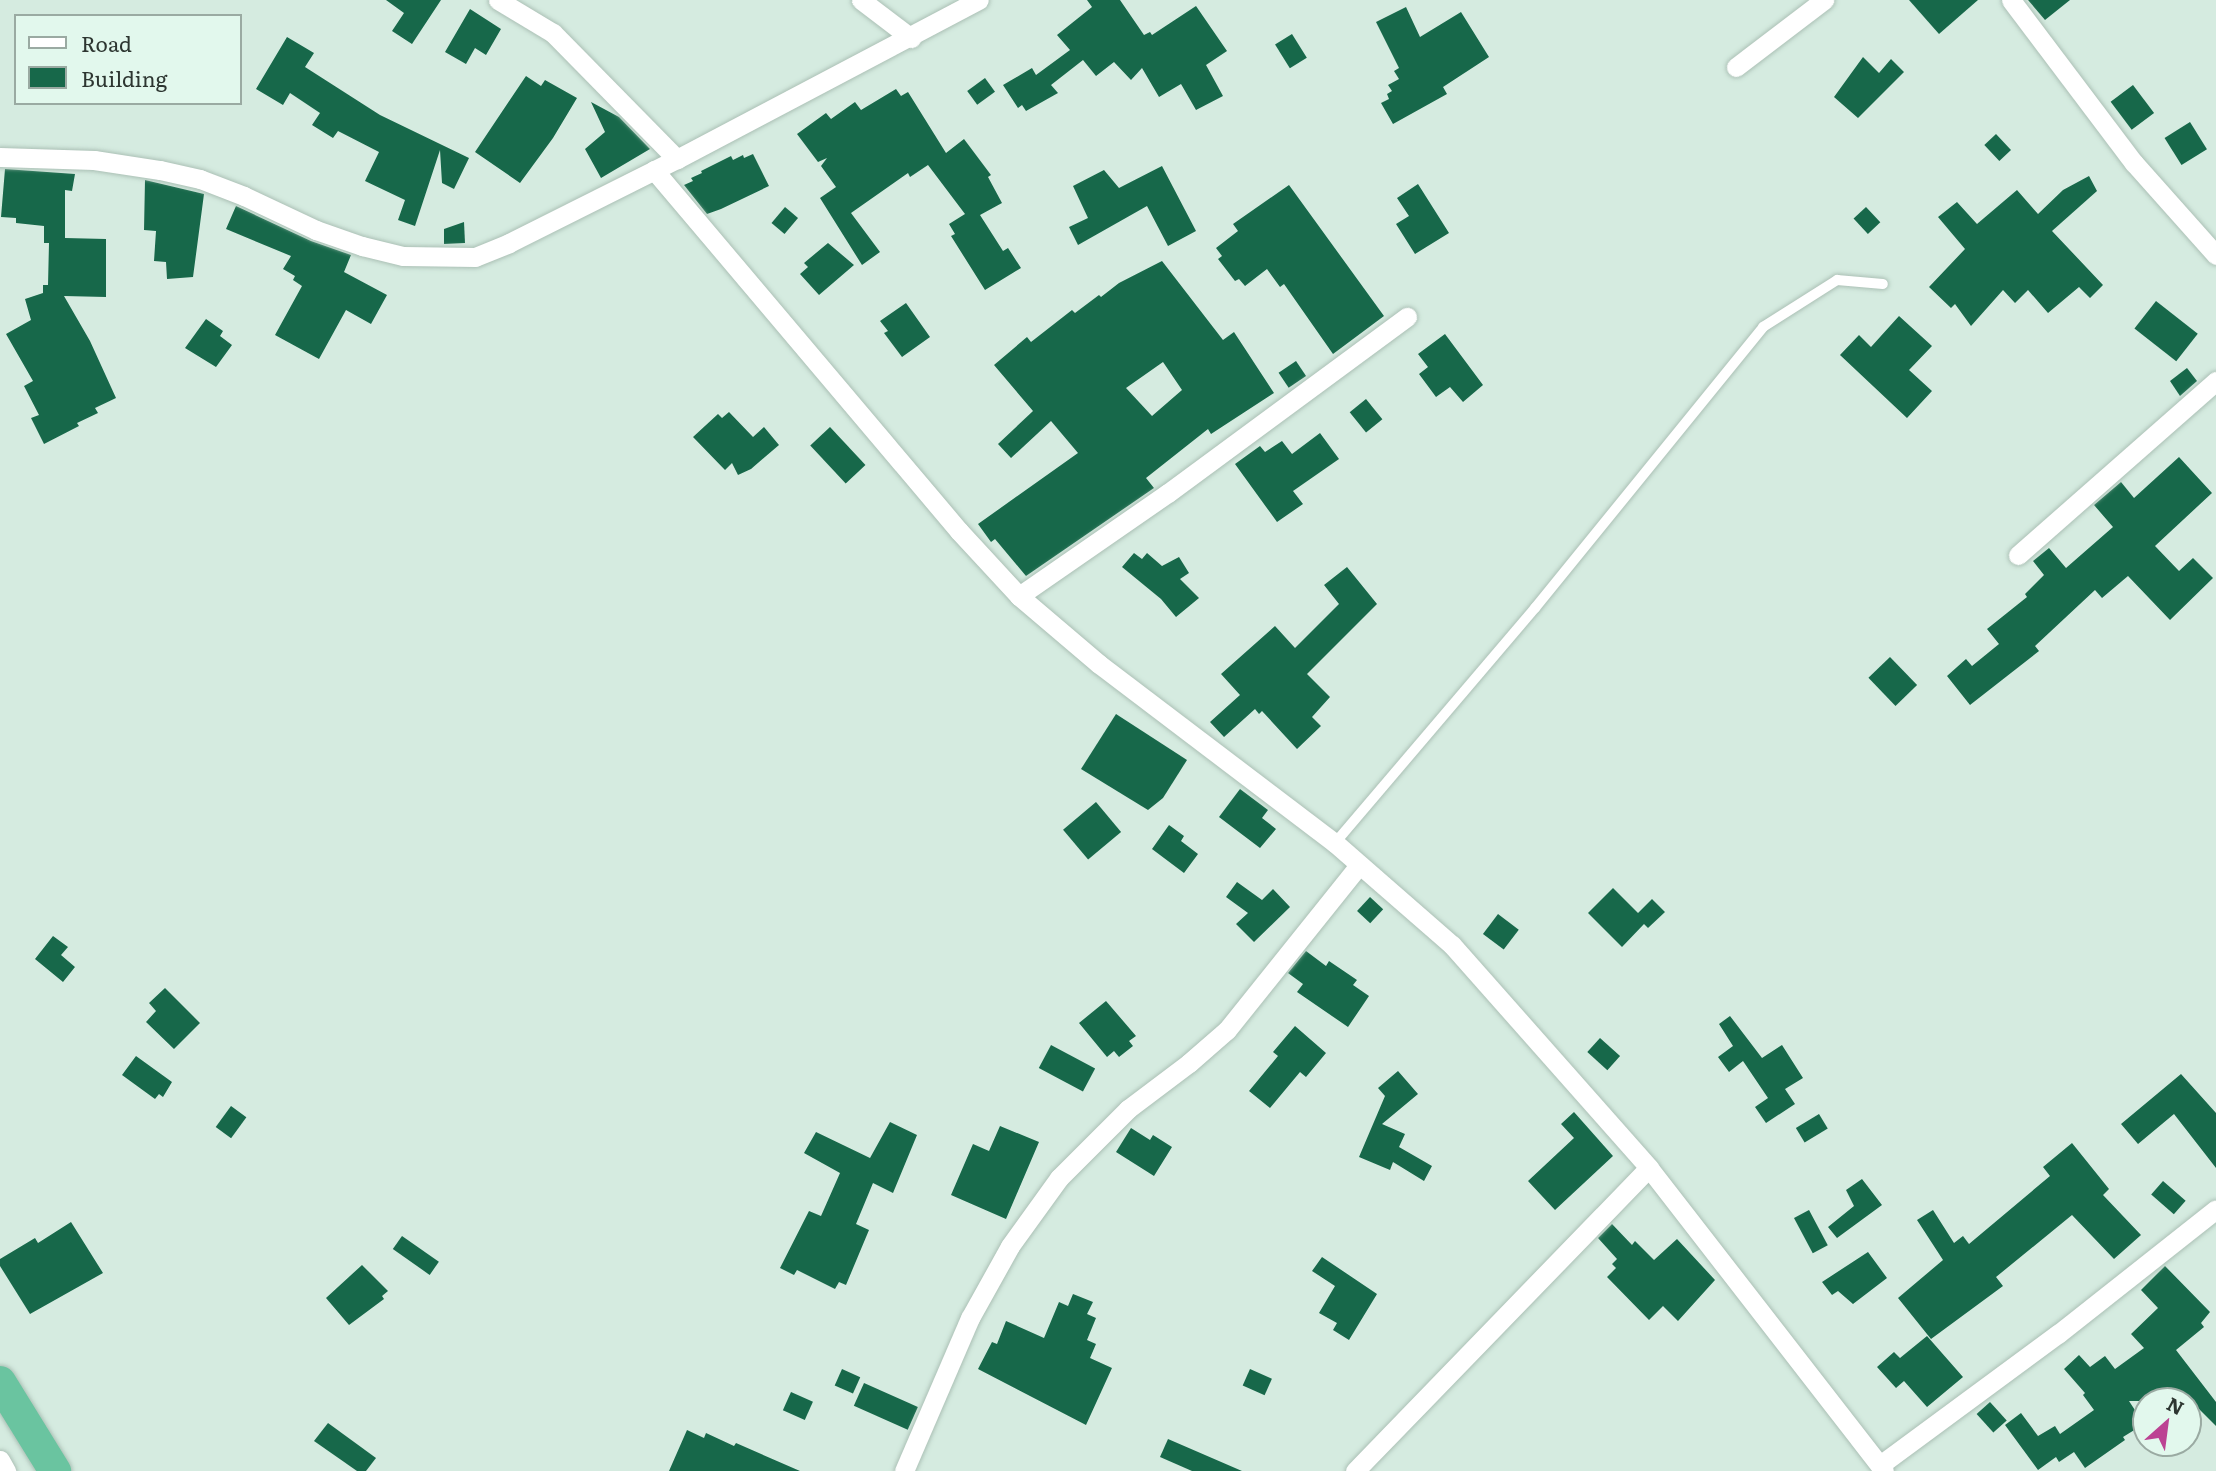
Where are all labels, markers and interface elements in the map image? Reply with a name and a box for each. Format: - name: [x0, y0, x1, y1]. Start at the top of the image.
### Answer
- legend: [14, 14, 242, 105]
- text: Road: [81, 27, 132, 58]
- text: Building: [81, 62, 167, 93]
- north arrow: [2132, 1387, 2202, 1457]
- text: N: [2162, 1389, 2190, 1421]

